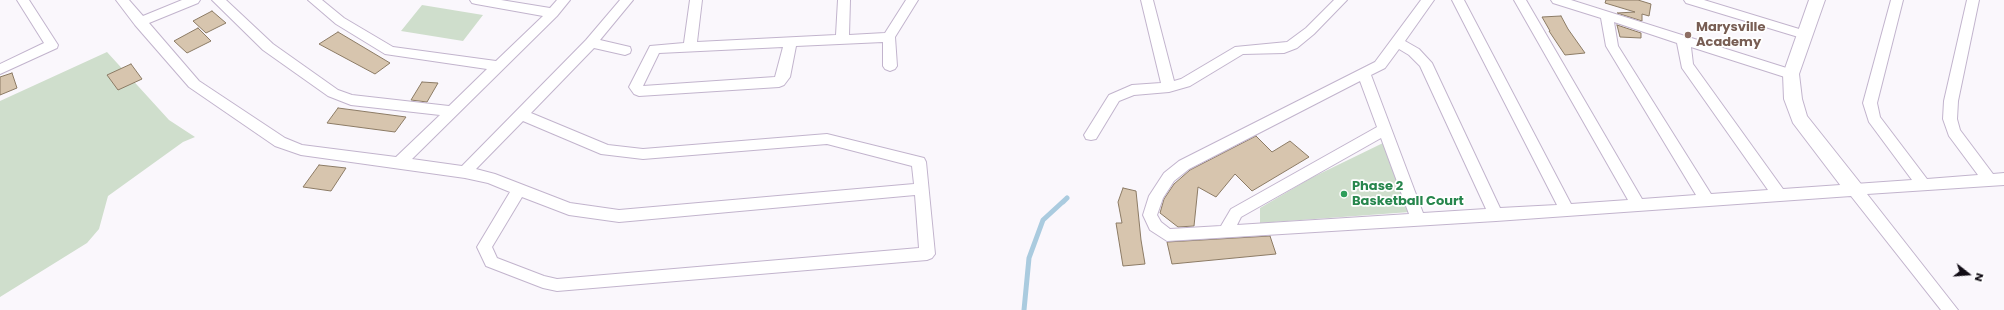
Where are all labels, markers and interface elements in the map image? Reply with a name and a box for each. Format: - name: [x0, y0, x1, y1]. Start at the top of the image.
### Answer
- place label: Marysville Academy: [1696, 20, 1765, 51]
- marker: Marysville Academy: [1683, 30, 1693, 40]
- place label: Phase 2 Basketball Court: [1352, 179, 1464, 210]
- marker: Phase 2 Basketball Court: [1339, 189, 1349, 199]
- north arrow: [1948, 254, 1988, 294]
- text: N: [1971, 271, 1988, 284]

